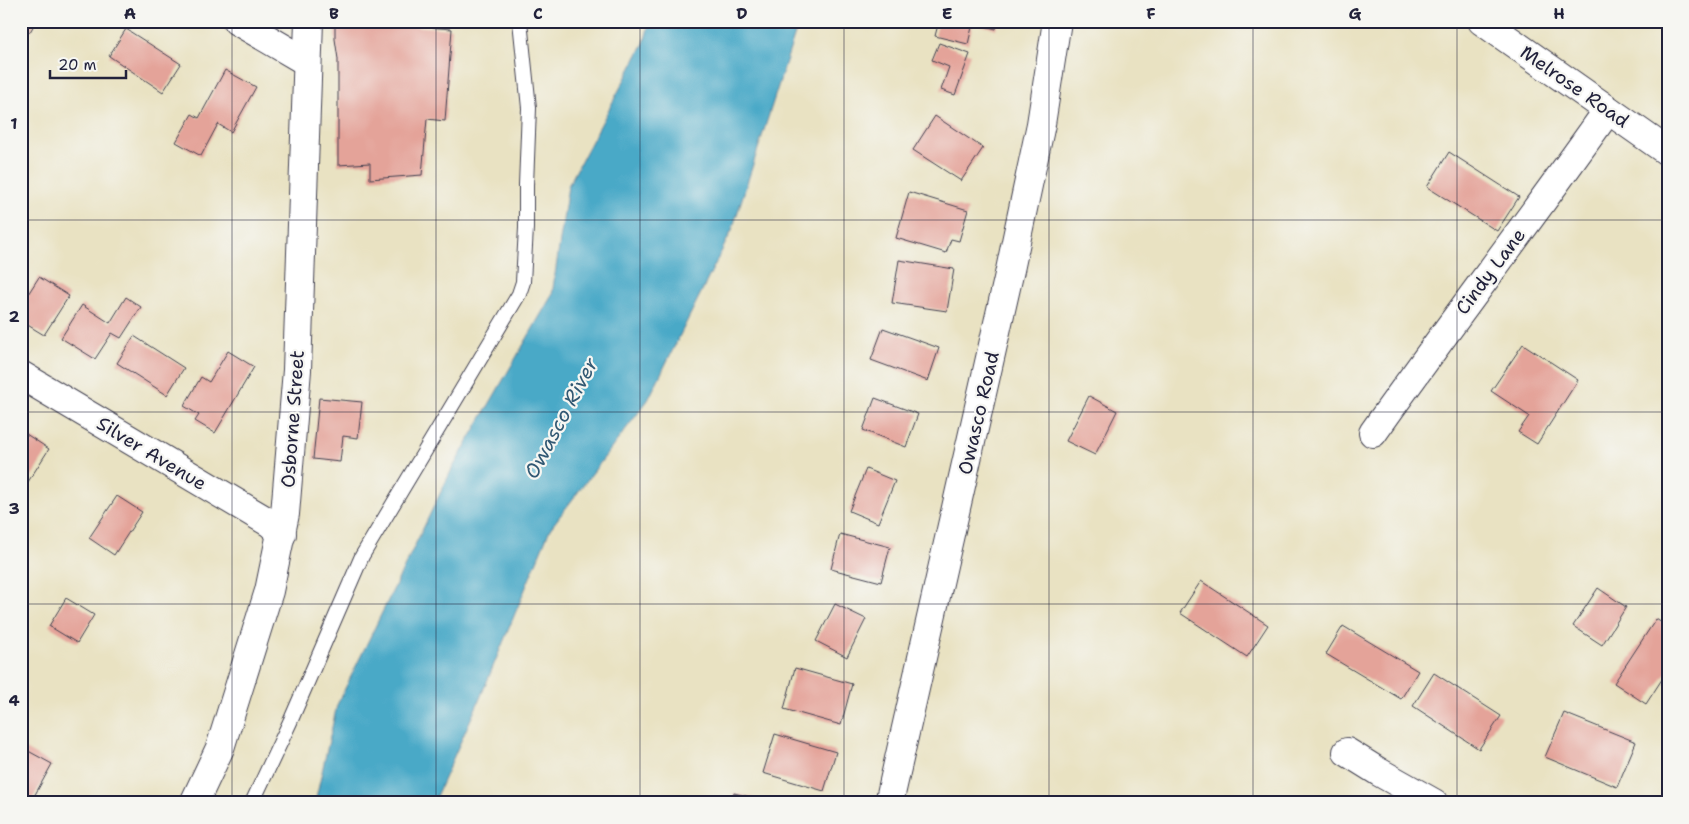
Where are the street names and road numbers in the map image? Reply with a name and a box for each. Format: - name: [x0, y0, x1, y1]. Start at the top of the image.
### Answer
- street label: Melrose Road: [1515, 40, 1634, 133]
- street label: Cindy Lane: [1450, 223, 1531, 319]
- street label: Osborne Street: [275, 349, 310, 489]
- street label: Owasco Road: [952, 349, 1005, 477]
- street label: Silver Avenue: [92, 411, 211, 496]

